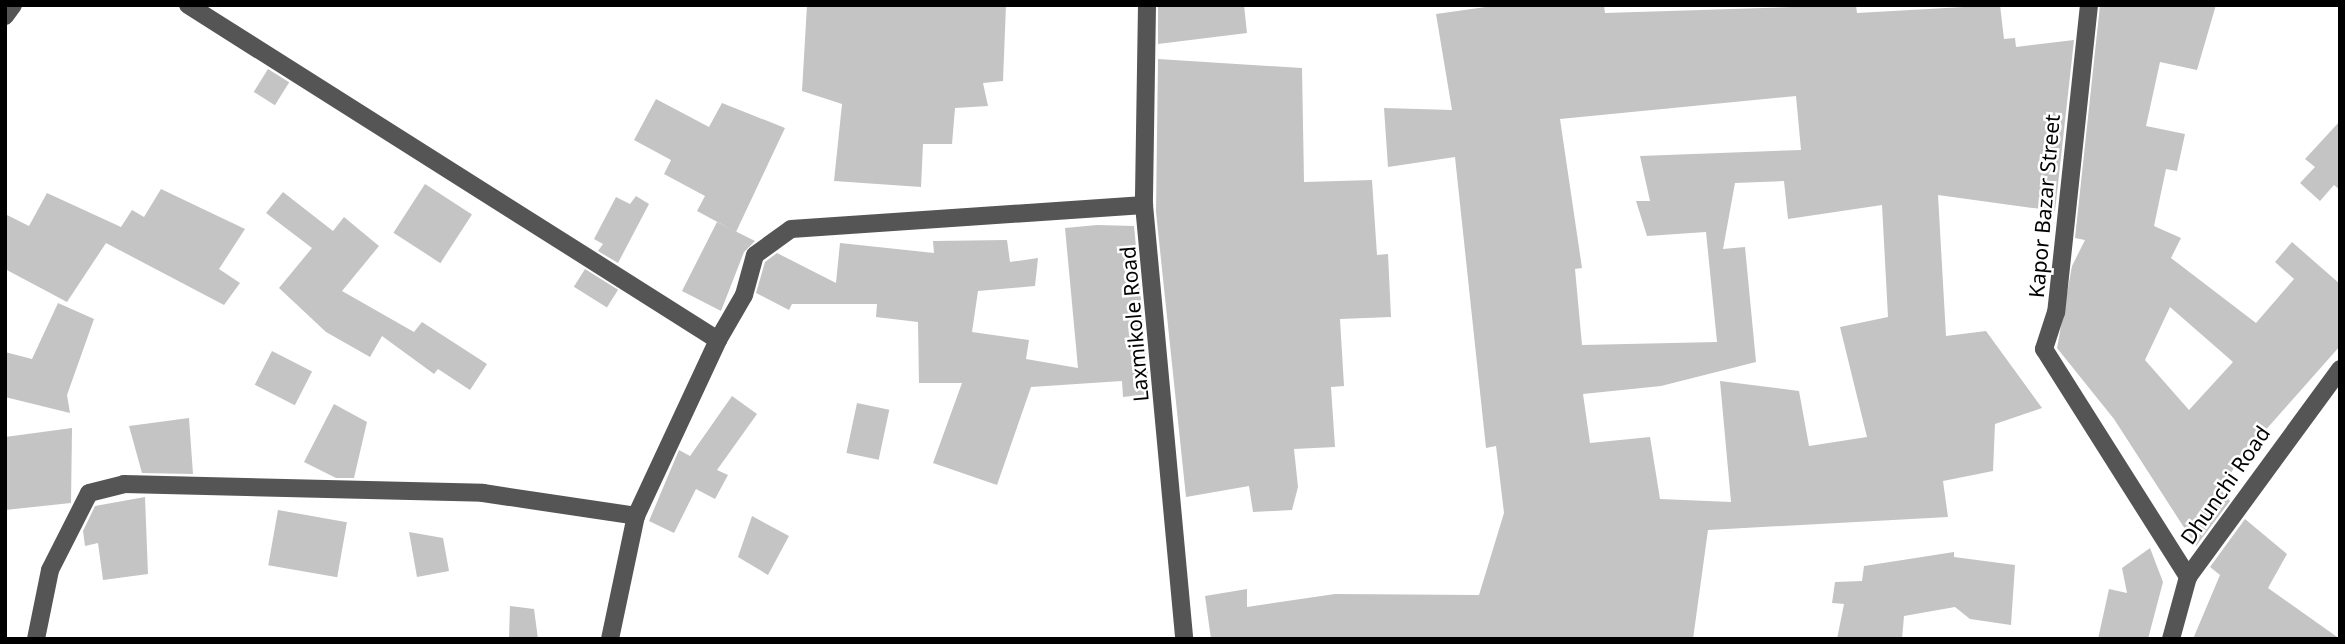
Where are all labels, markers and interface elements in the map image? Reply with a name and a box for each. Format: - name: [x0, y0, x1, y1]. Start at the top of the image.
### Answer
- street label: Kapor Bazar Street: [2023, 113, 2065, 299]
- street label: Laxmikole Road: [1115, 245, 1153, 403]
- street label: Dhunchi Road: [2175, 421, 2275, 549]

